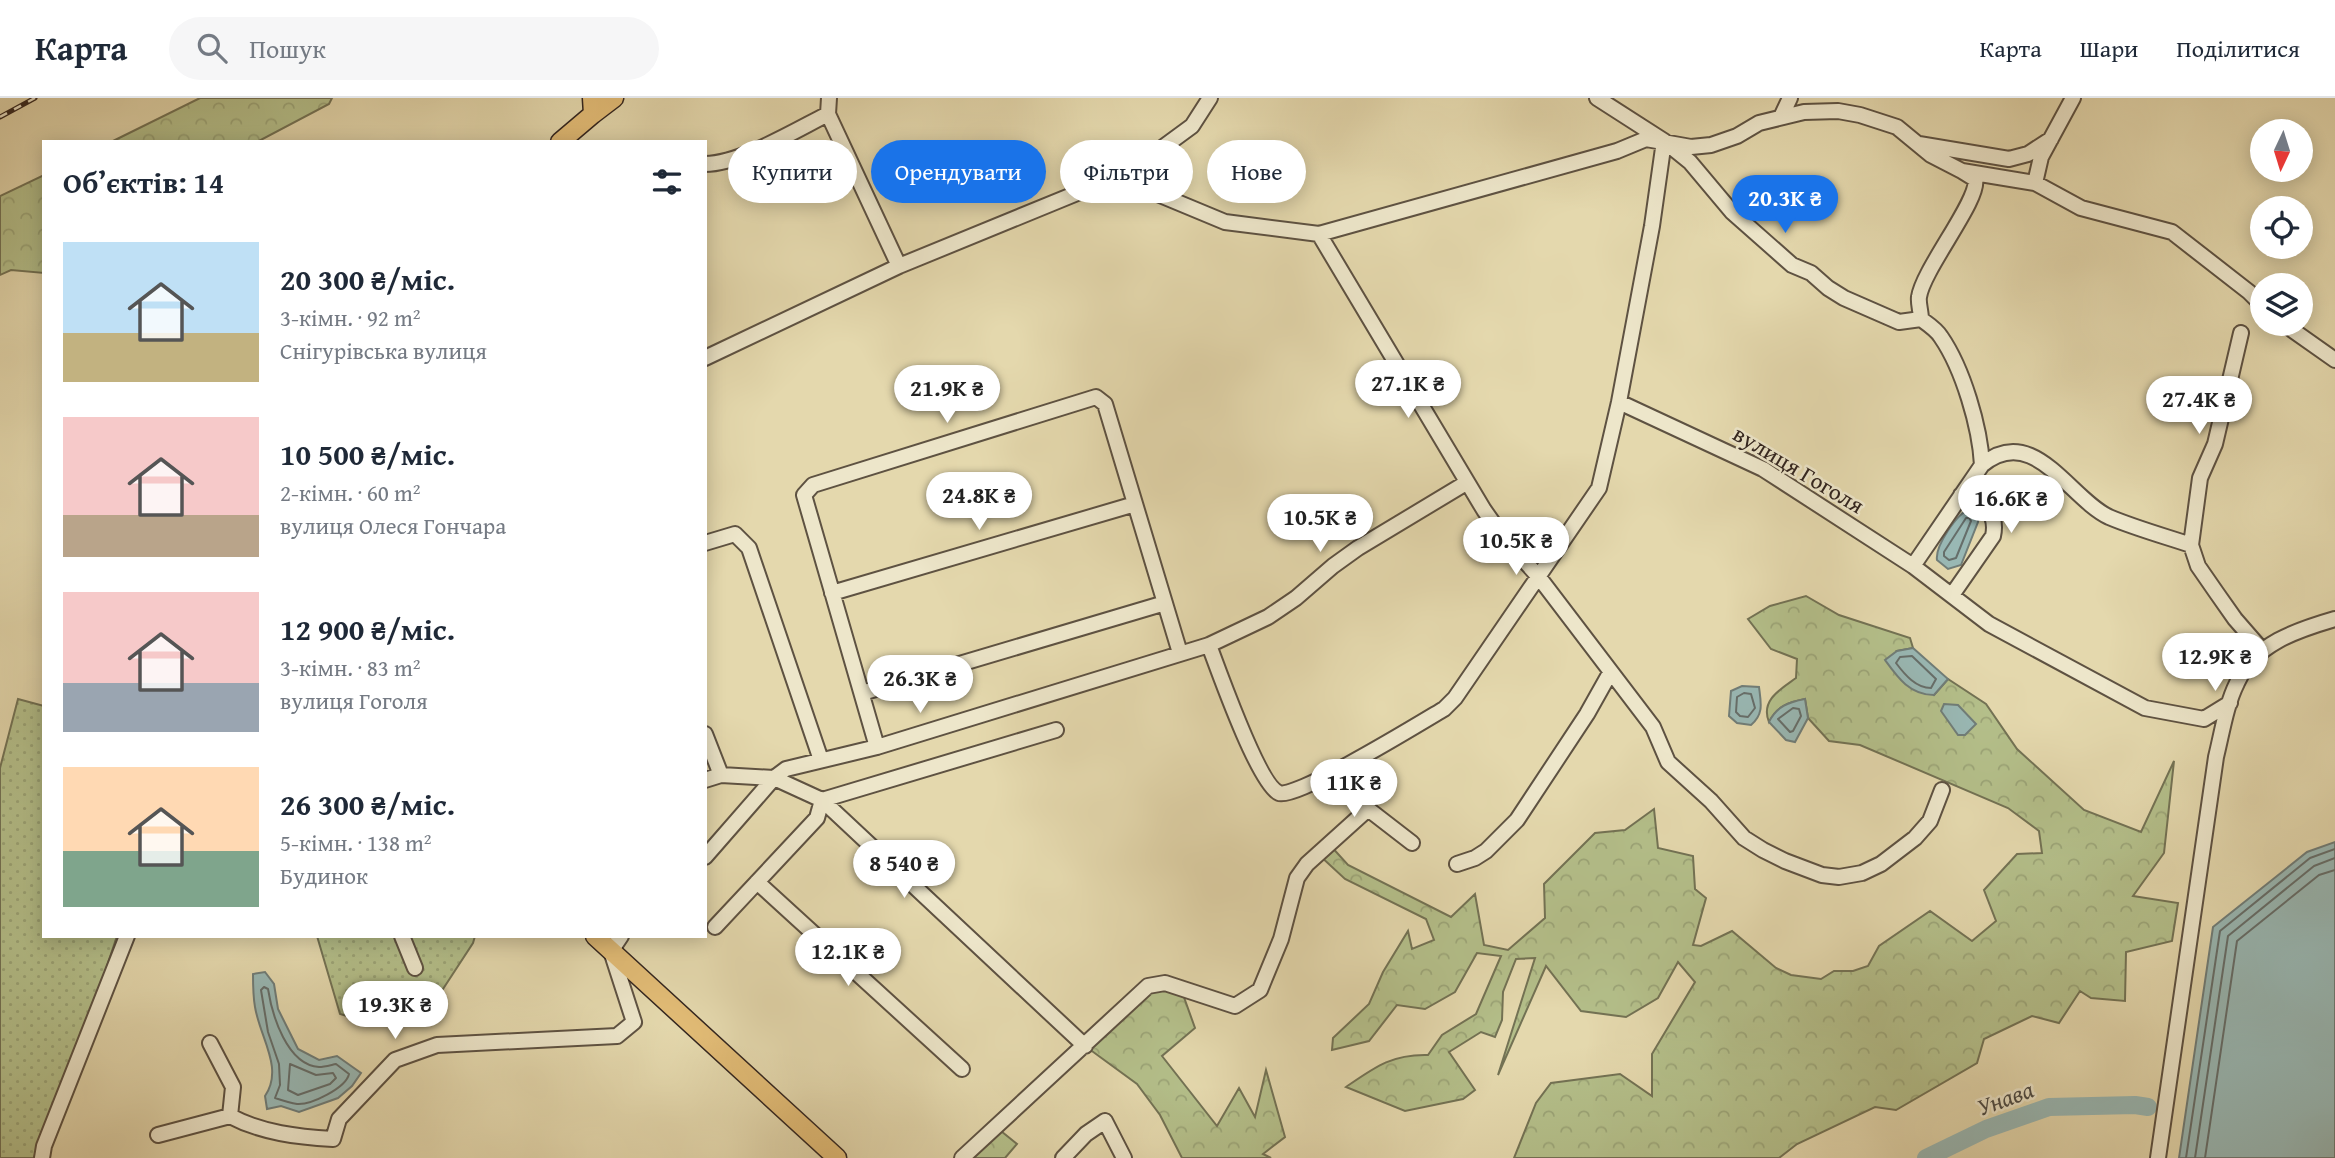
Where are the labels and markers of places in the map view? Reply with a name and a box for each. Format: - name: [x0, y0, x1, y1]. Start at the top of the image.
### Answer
- pin: 20.3K ₴: [1720, 176, 1850, 235]
- pin: 27.1K ₴: [1343, 360, 1473, 420]
- pin: 21.9K ₴: [882, 366, 1012, 425]
- pin: 27.4K ₴: [2134, 376, 2264, 436]
- pin: 24.8K ₴: [914, 472, 1044, 532]
- pin: 16.6K ₴: [1946, 476, 2076, 535]
- pin: 10.5K ₴: [1255, 494, 1385, 554]
- pin: 10.5K ₴: [1451, 518, 1581, 577]
- pin: 12.9K ₴: [2150, 634, 2280, 693]
- pin: 26.3K ₴: [855, 656, 985, 715]
- pin: 11K ₴: [1305, 760, 1403, 819]
- pin: 8 540 ₴: [839, 840, 969, 900]
- pin: 12.1K ₴: [783, 928, 913, 988]
- pin: 19.3K ₴: [330, 982, 460, 1041]

